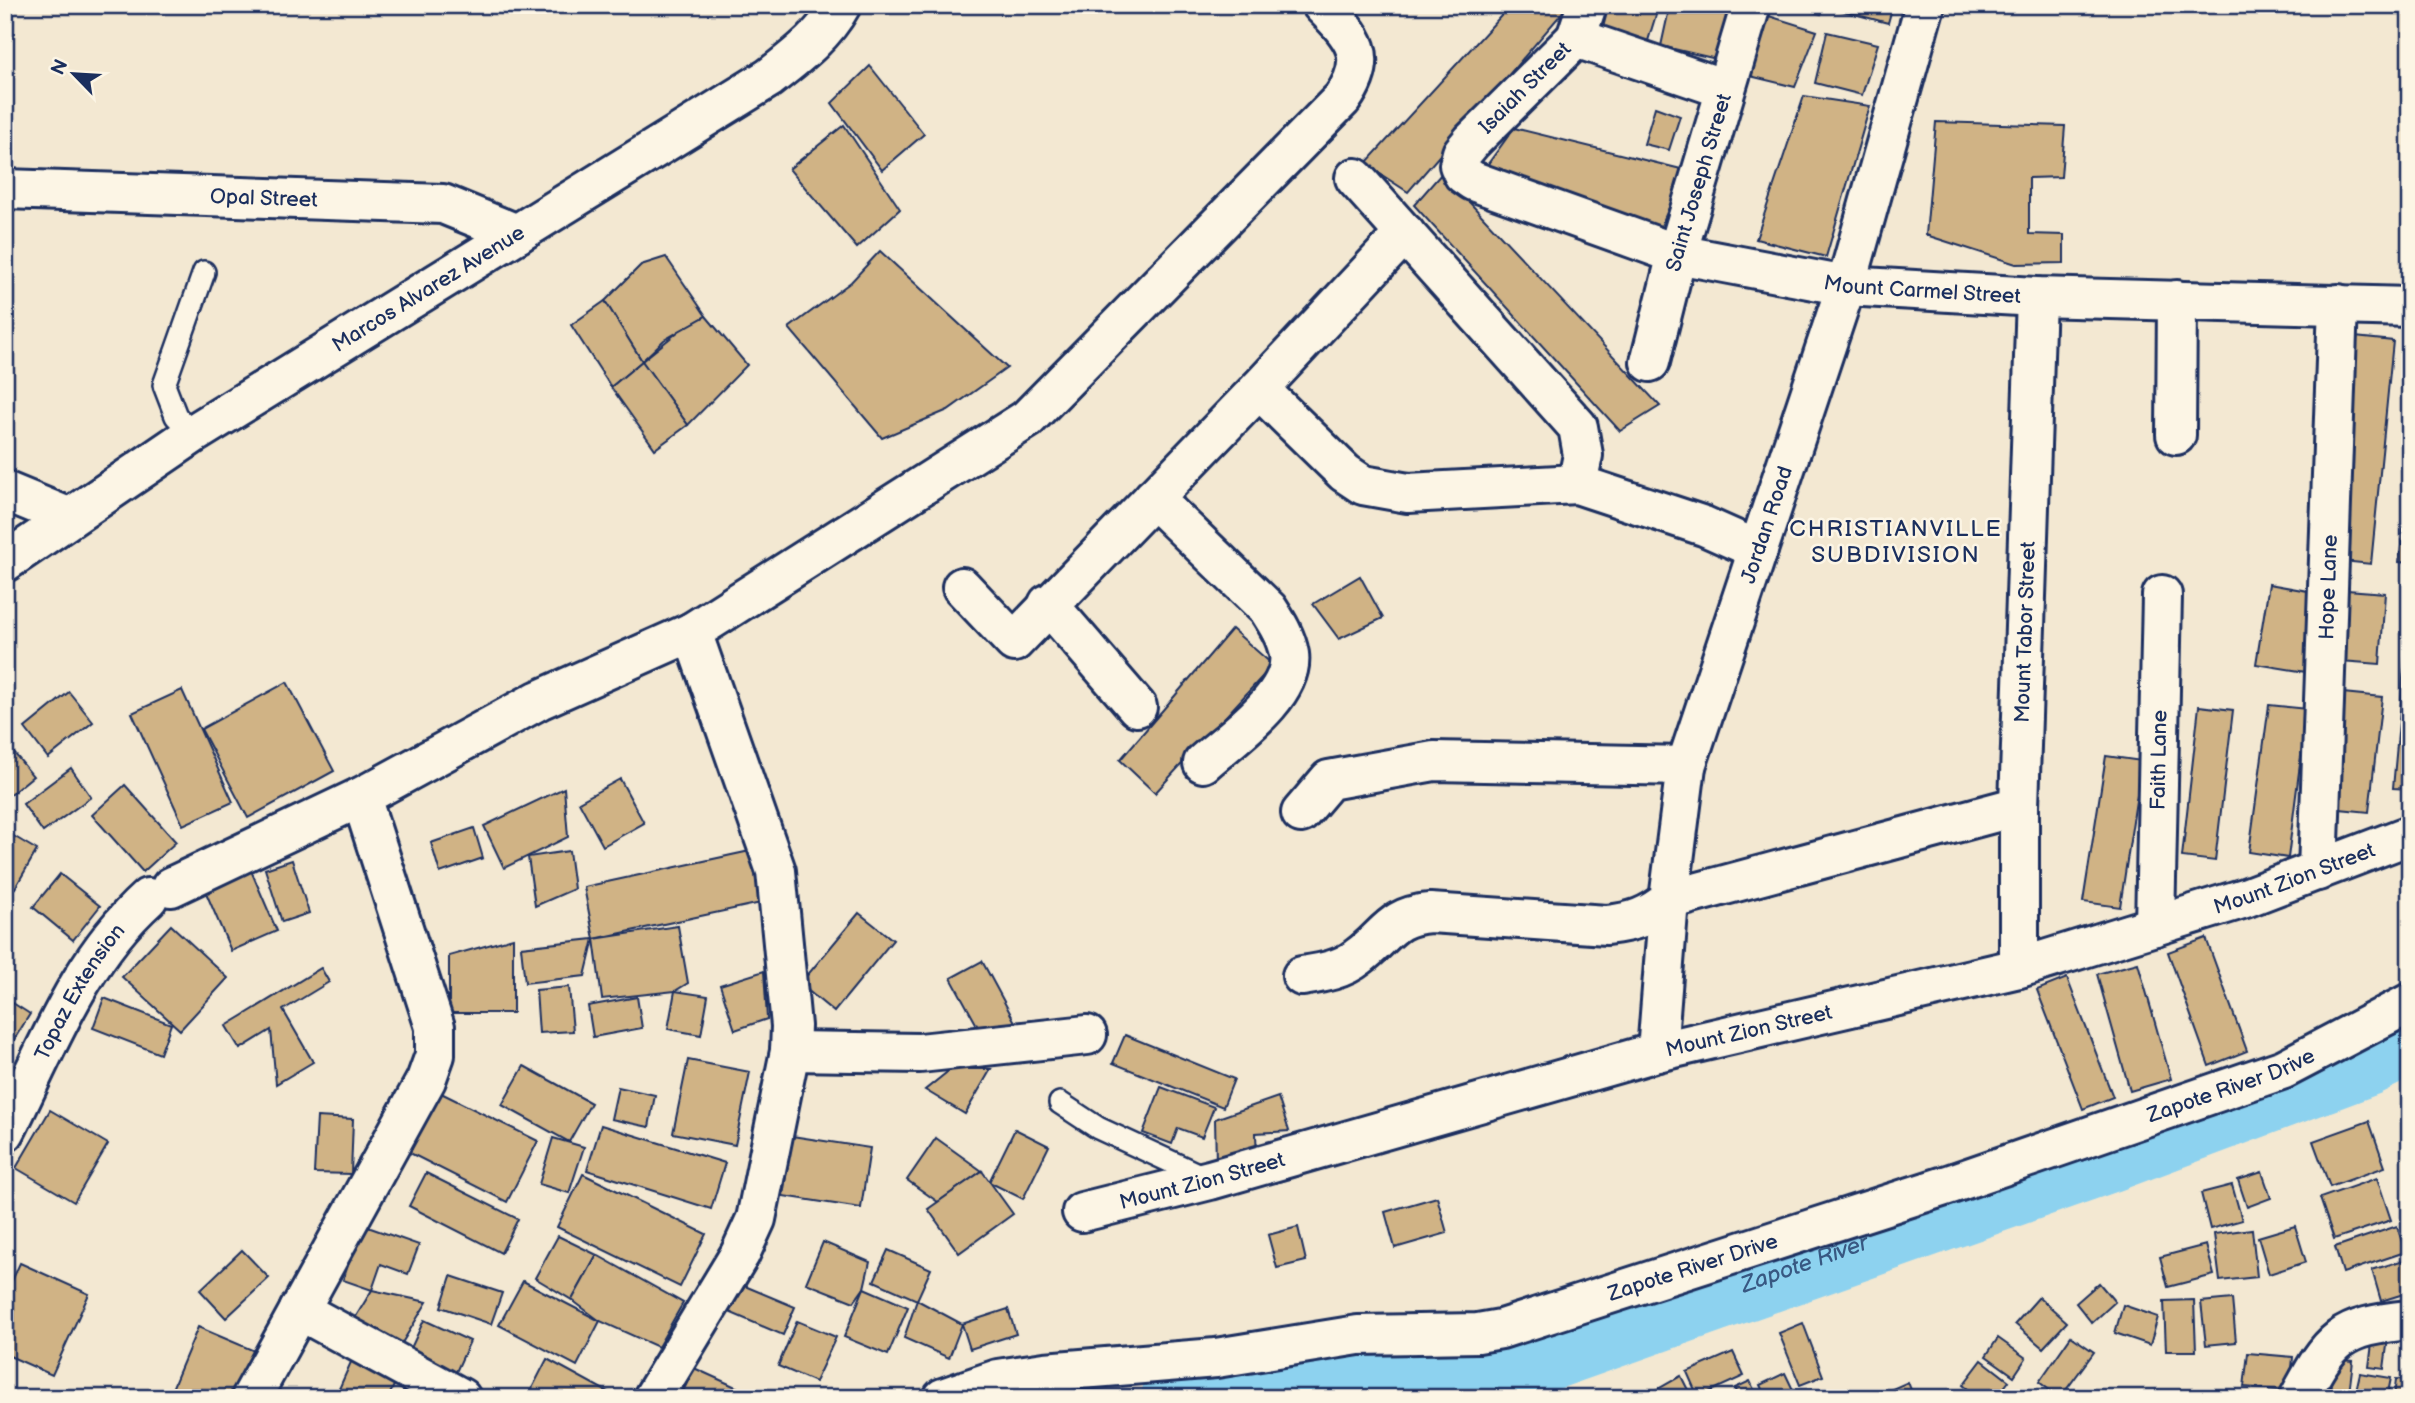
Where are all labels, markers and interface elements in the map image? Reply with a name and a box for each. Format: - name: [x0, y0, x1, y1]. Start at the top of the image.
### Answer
- street label: Isaiah Street: [1474, 36, 1577, 139]
- north arrow: [38, 38, 108, 108]
- text: N: [47, 56, 73, 79]
- street label: Saint Joseph Street: [1661, 90, 1737, 274]
- street label: Opal Street: [210, 184, 319, 212]
- street label: Marcos Alvarez Avenue: [327, 220, 529, 357]
- street label: Mount Carmel Street: [1822, 270, 2022, 309]
- street label: Jordan Road: [1735, 463, 1798, 586]
- district label: CHRISTIANVILLE SUBDIVISION: [1789, 515, 2003, 569]
- street label: Hope Lane: [2314, 534, 2342, 640]
- street label: Mount Tabor Street: [2009, 540, 2040, 723]
- street label: Faith Lane: [2145, 710, 2172, 810]
- street label: Mount Zion Street: [2211, 837, 2379, 919]
- street label: Topaz Extension: [29, 918, 130, 1064]
- street label: Mount Zion Street: [1663, 999, 1835, 1062]
- street label: Zapote River Drive: [2143, 1043, 2319, 1128]
- street label: Mount Zion Street: [1117, 1147, 1288, 1215]
- street label: Zapote River Drive: [1604, 1228, 1781, 1307]
- water label: Zapote River: [1736, 1228, 1874, 1300]

